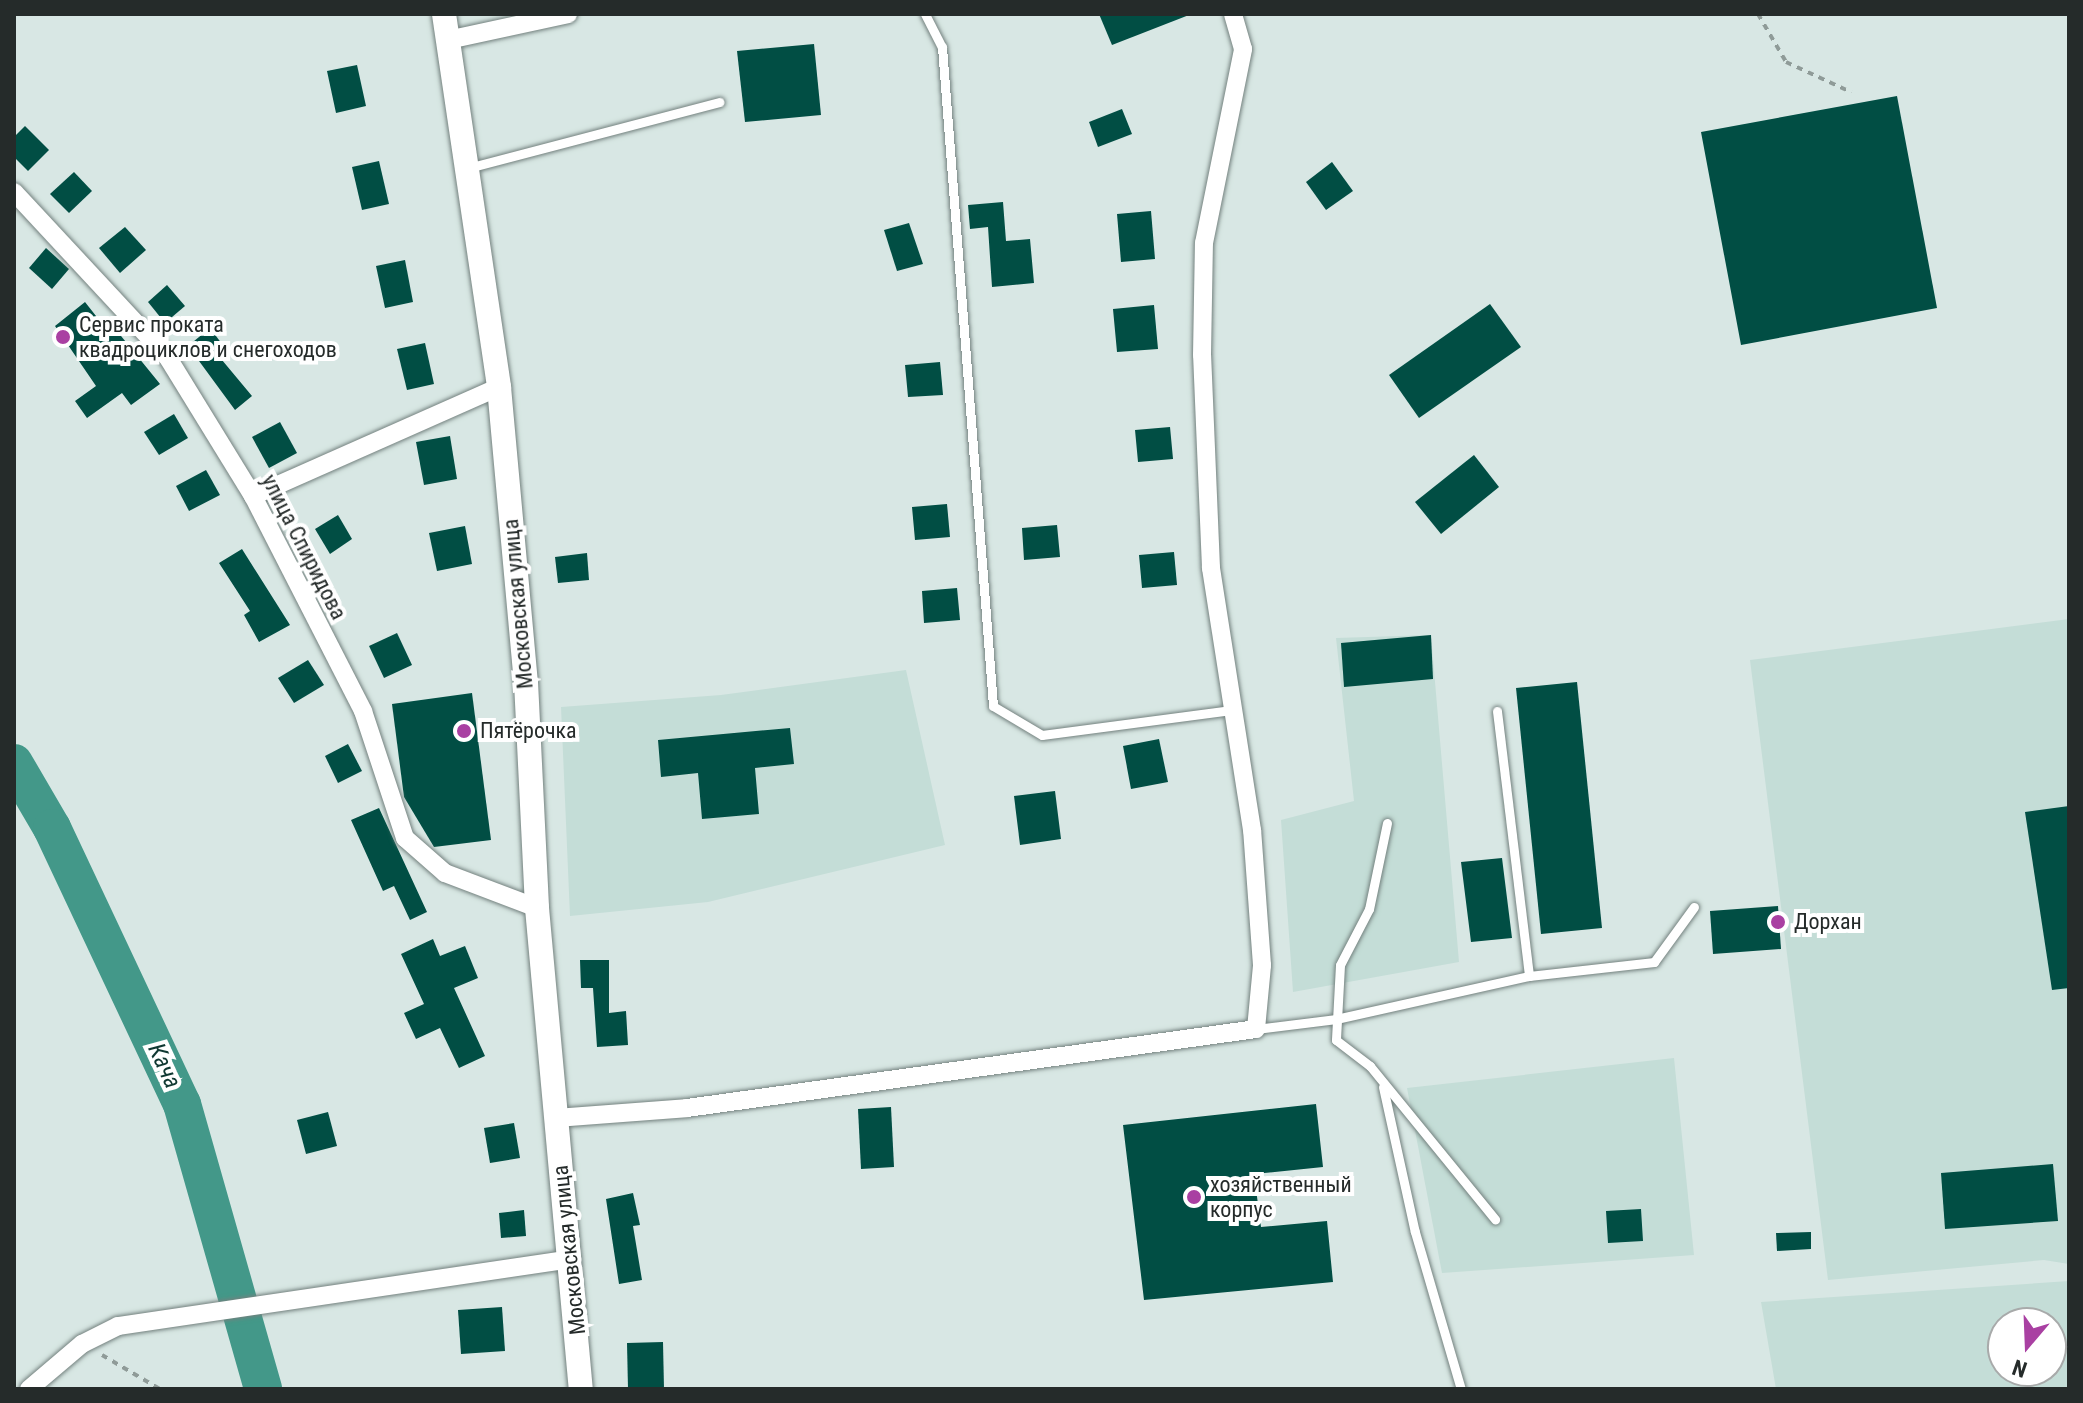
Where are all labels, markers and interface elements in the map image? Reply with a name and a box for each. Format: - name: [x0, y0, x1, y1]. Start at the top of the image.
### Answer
- place label: Сервис проката квадроциклов и снегоходов: [79, 311, 337, 362]
- marker: Сервис проката квадроциклов и снегоходов: [54, 328, 72, 346]
- street label: улица Спиридова: [256, 470, 352, 624]
- street label: Московская улица: [497, 518, 539, 690]
- place label: Пятёрочка: [480, 718, 577, 744]
- marker: Пятёрочка: [455, 722, 473, 740]
- place label: Дорхан: [1794, 909, 1862, 935]
- marker: Дорхан: [1769, 913, 1787, 931]
- water label: Кача: [141, 1039, 187, 1093]
- street label: Московская улица: [547, 1164, 591, 1336]
- place label: хозяйственный корпус: [1210, 1171, 1352, 1222]
- marker: хозяйственный корпус: [1185, 1188, 1203, 1206]
- north arrow: [1987, 1307, 2067, 1387]
- text: N: [2009, 1354, 2030, 1382]

